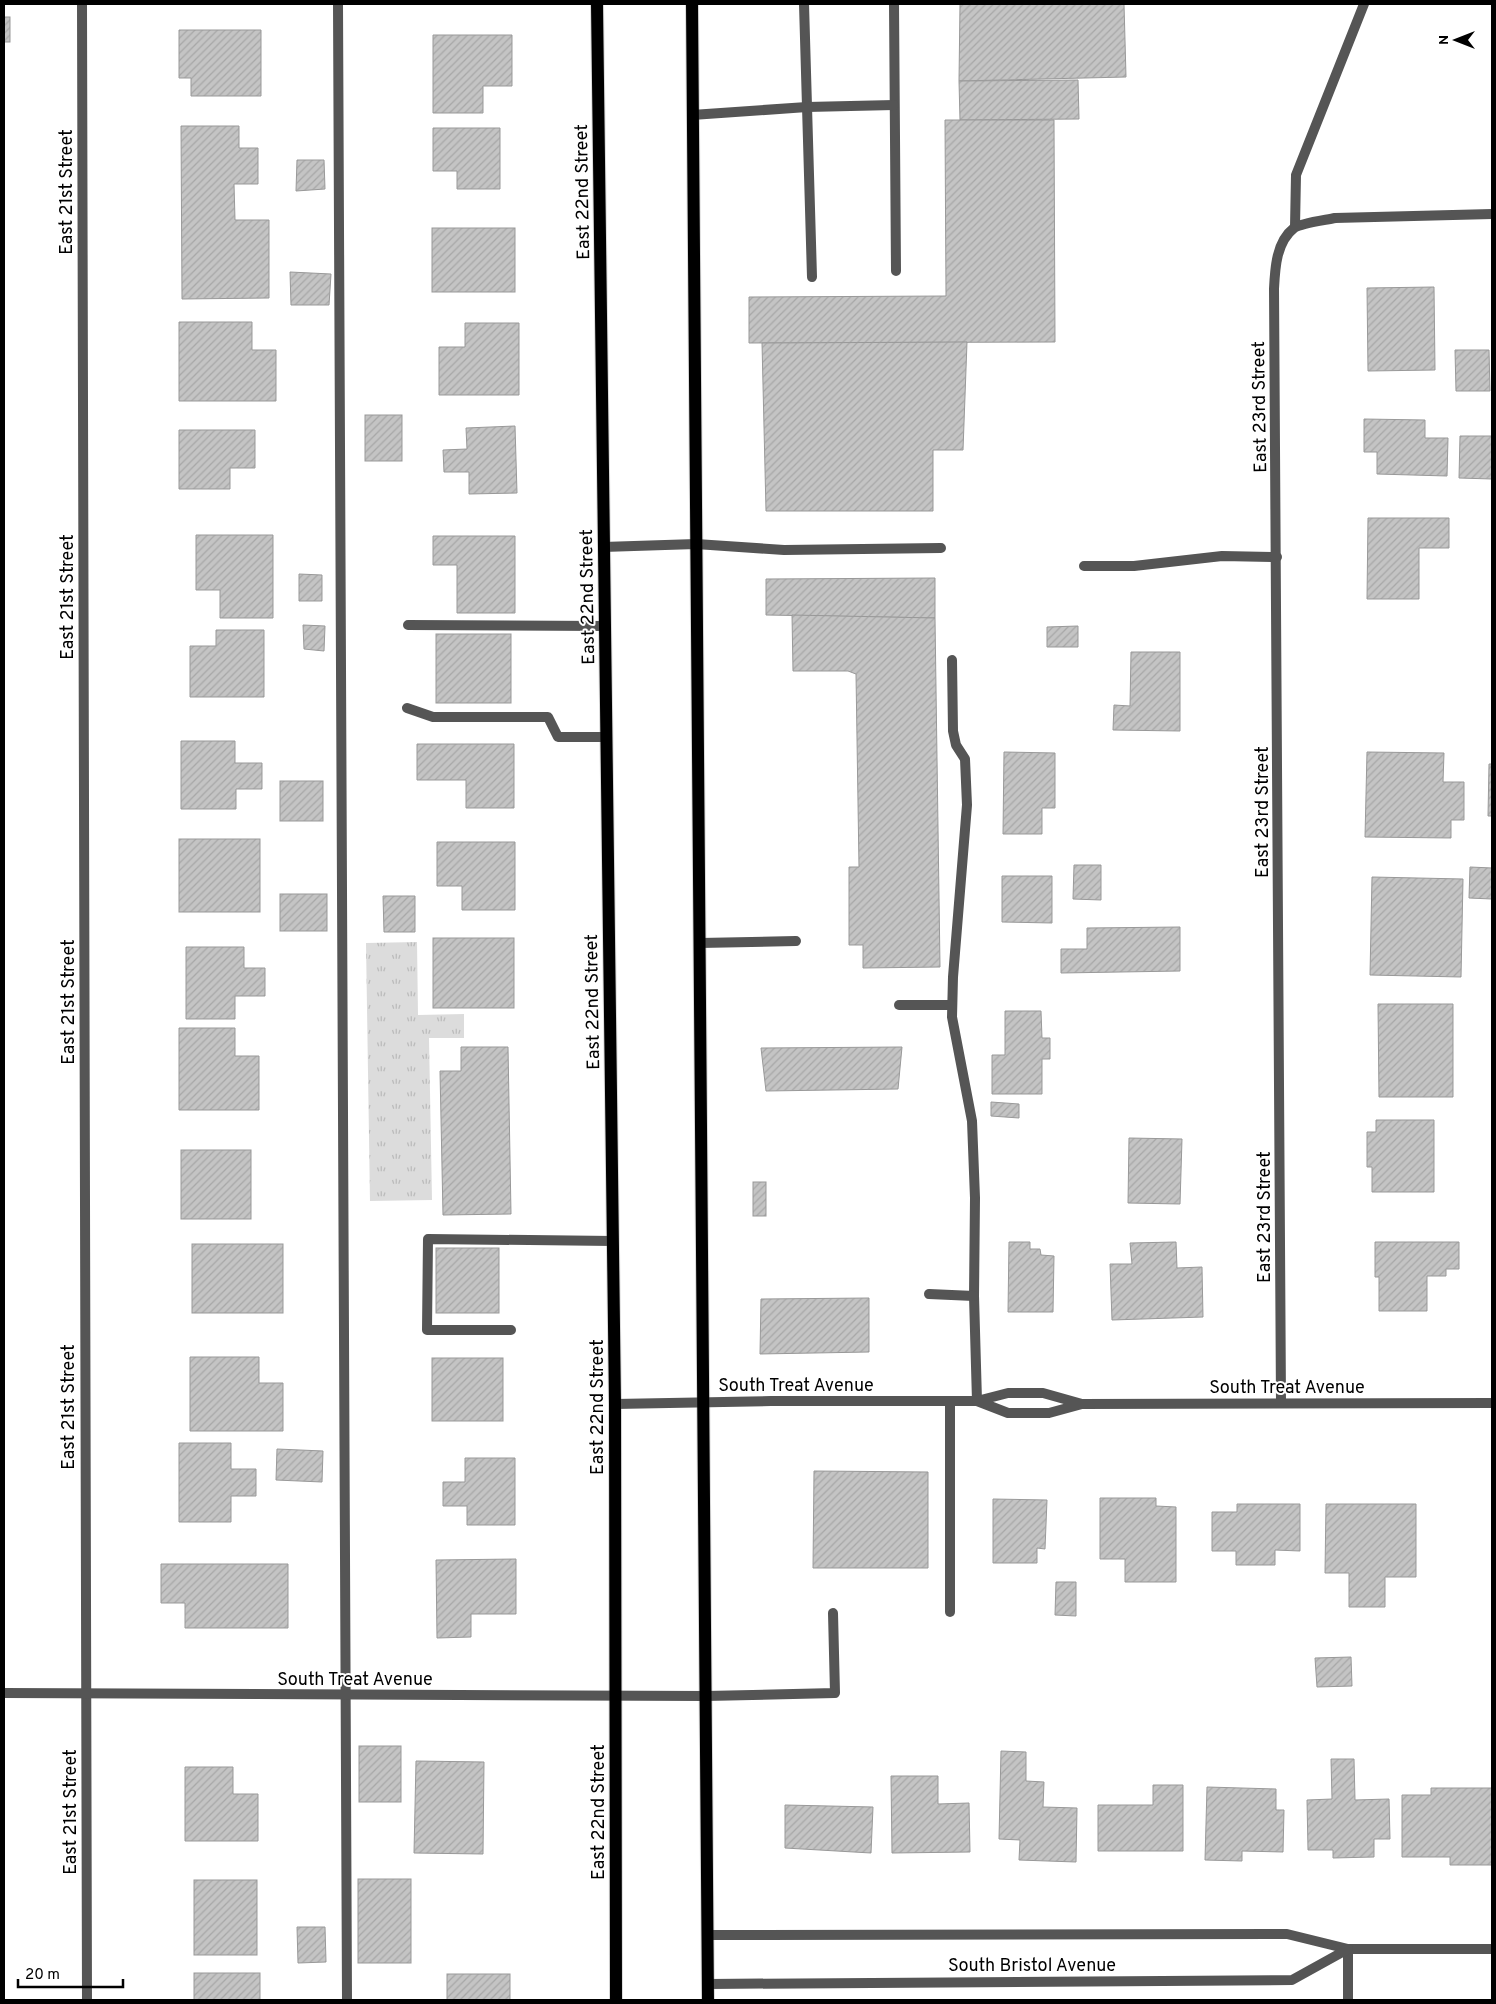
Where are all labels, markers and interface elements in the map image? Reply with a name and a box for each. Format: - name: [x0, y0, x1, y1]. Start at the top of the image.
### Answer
- north arrow: [1431, 15, 1481, 65]
- text: N: [1436, 35, 1453, 45]
- street label: East 22nd Street: [571, 124, 596, 260]
- street label: East 21st Street: [56, 129, 79, 255]
- street label: East 23rd Street: [1248, 341, 1273, 473]
- street label: East 22nd Street: [576, 529, 601, 665]
- street label: East 21st Street: [57, 534, 80, 660]
- street label: East 23rd Street: [1252, 746, 1275, 878]
- street label: East 22nd Street: [581, 934, 606, 1070]
- street label: East 21st Street: [58, 939, 81, 1065]
- street label: East 23rd Street: [1254, 1151, 1277, 1283]
- street label: East 22nd Street: [587, 1339, 610, 1475]
- street label: East 21st Street: [58, 1344, 81, 1470]
- street label: South Treat Avenue: [718, 1375, 874, 1398]
- street label: South Treat Avenue: [1209, 1377, 1365, 1400]
- street label: South Treat Avenue: [277, 1669, 433, 1692]
- street label: East 22nd Street: [588, 1744, 611, 1880]
- street label: East 21st Street: [60, 1749, 83, 1875]
- street label: South Bristol Avenue: [948, 1955, 1116, 1978]
- scale bar: [18, 1956, 122, 1988]
- text: 20 m: [25, 1966, 60, 1985]

